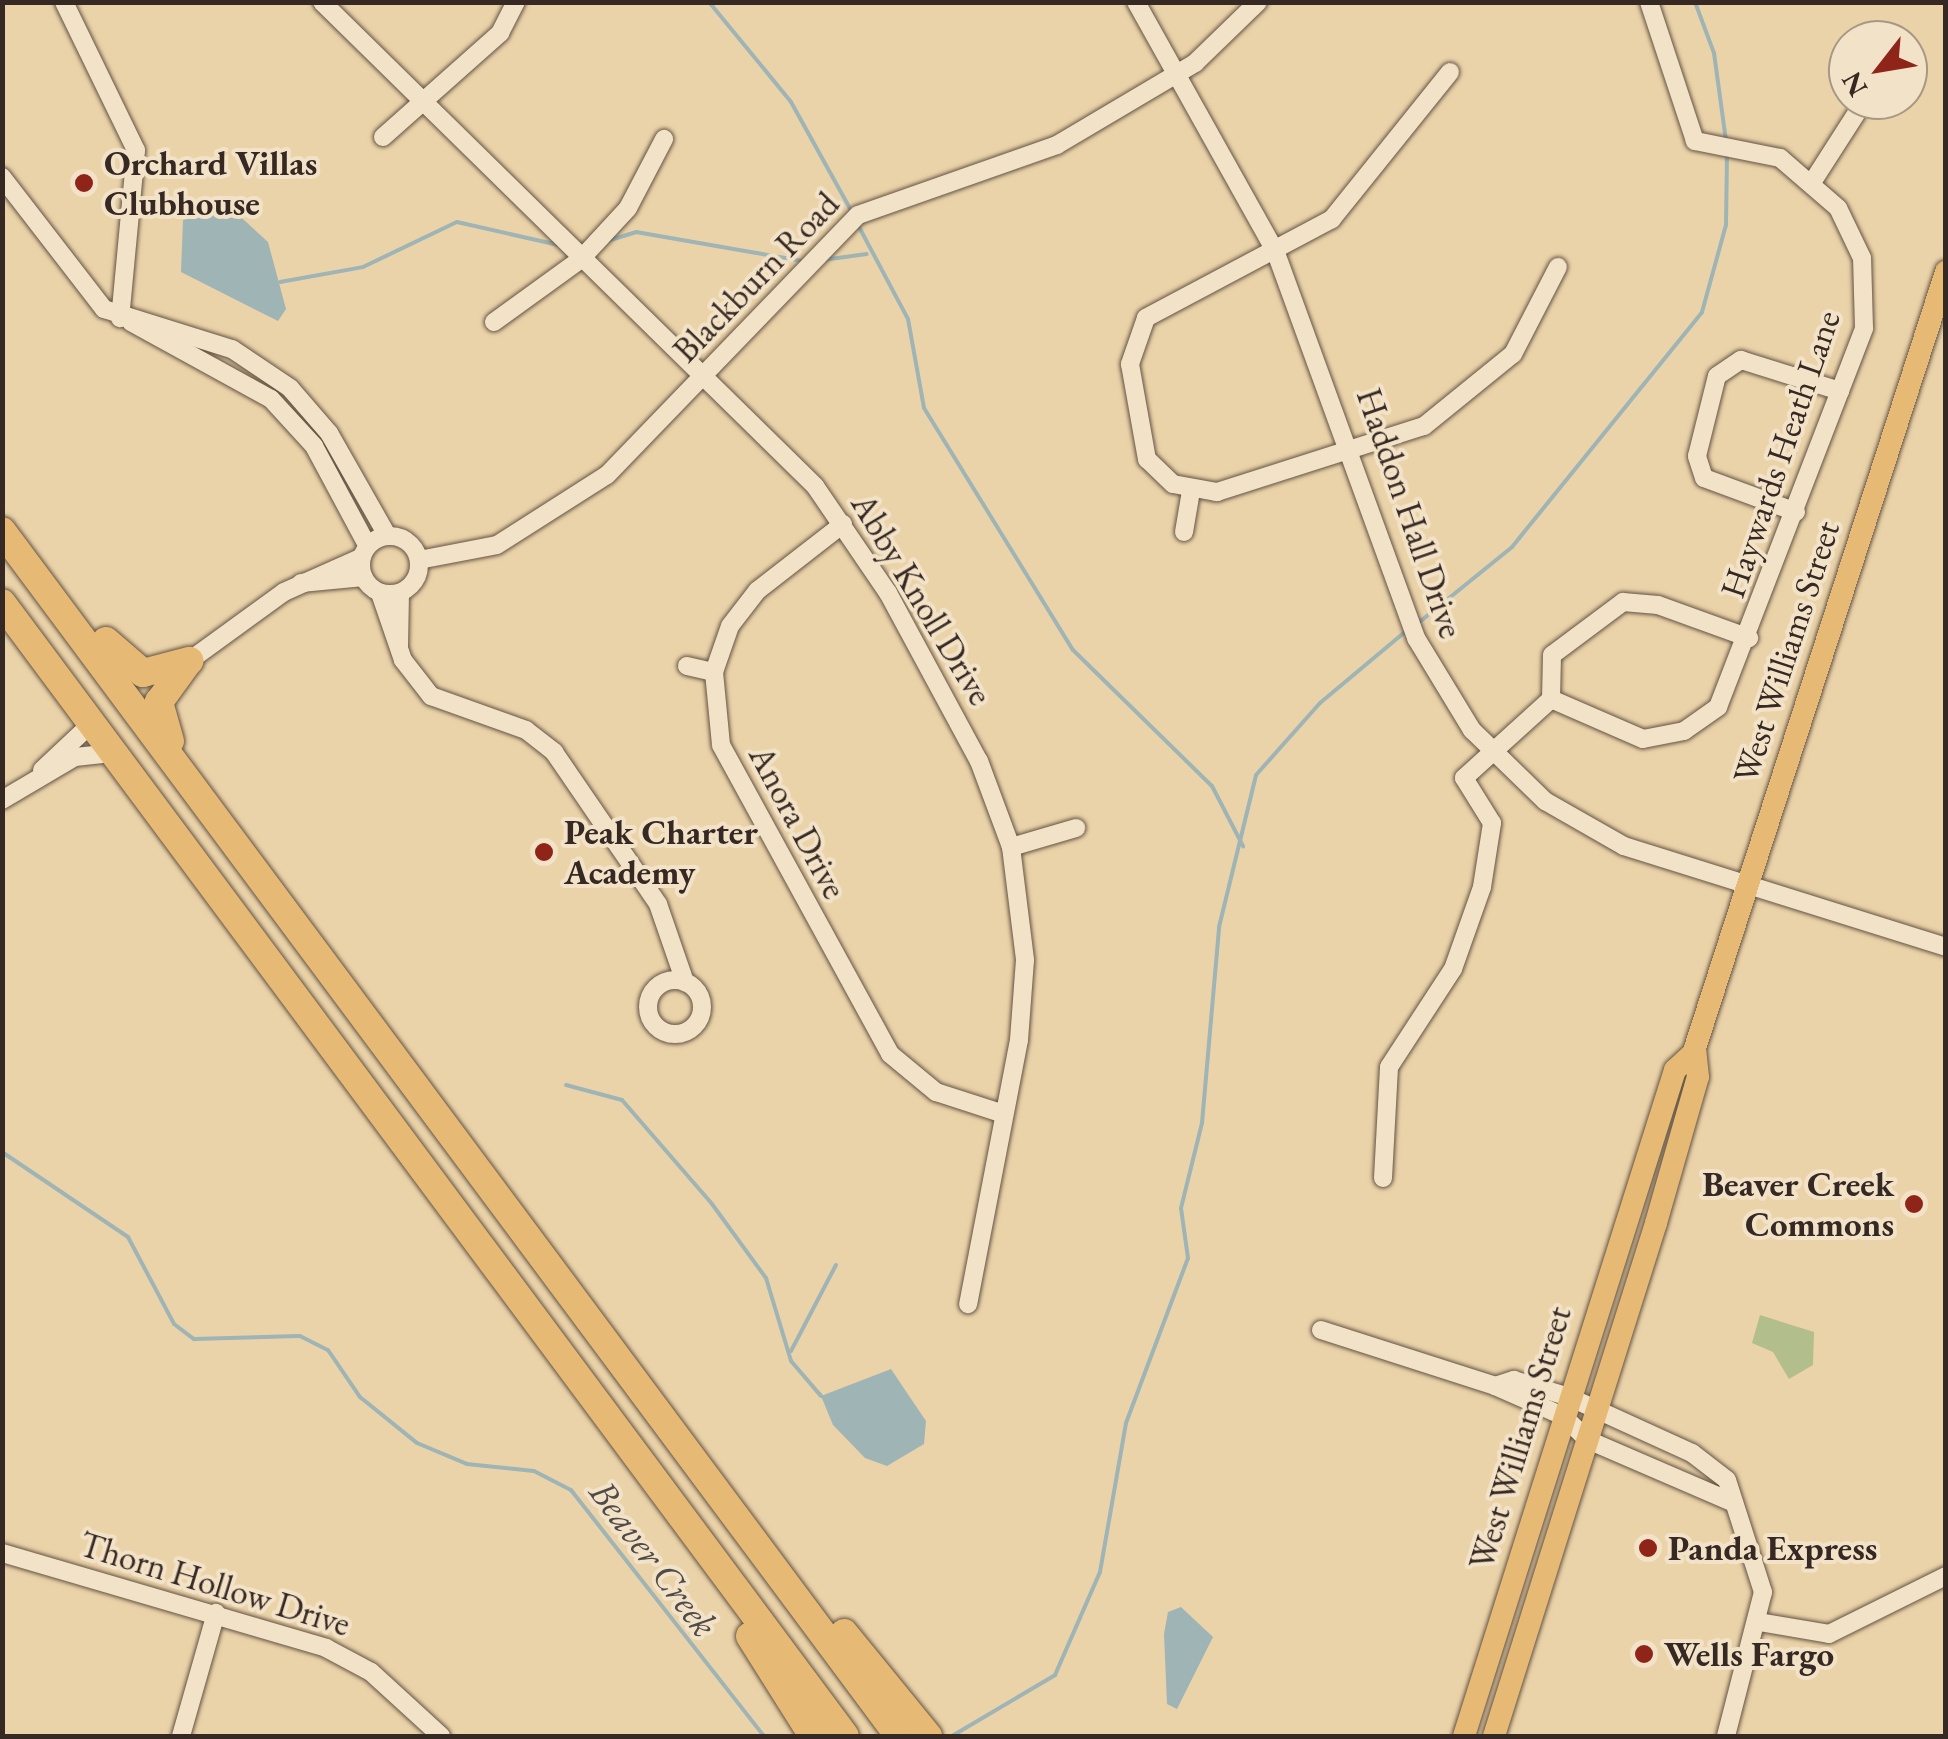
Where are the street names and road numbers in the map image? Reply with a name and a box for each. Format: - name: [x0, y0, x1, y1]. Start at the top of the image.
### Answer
- street label: Blackburn Road: [664, 183, 848, 371]
- street label: Haywards Heath Lane: [1711, 305, 1849, 603]
- street label: Haddon Hall Drive: [1348, 383, 1472, 643]
- street label: Abby Knoll Drive: [842, 486, 1002, 712]
- street label: West Williams Street: [1724, 516, 1848, 788]
- street label: Anora Drive: [740, 738, 856, 906]
- street label: West Williams Street: [1460, 1301, 1580, 1575]
- street label: Thorn Hollow Drive: [75, 1523, 355, 1645]

